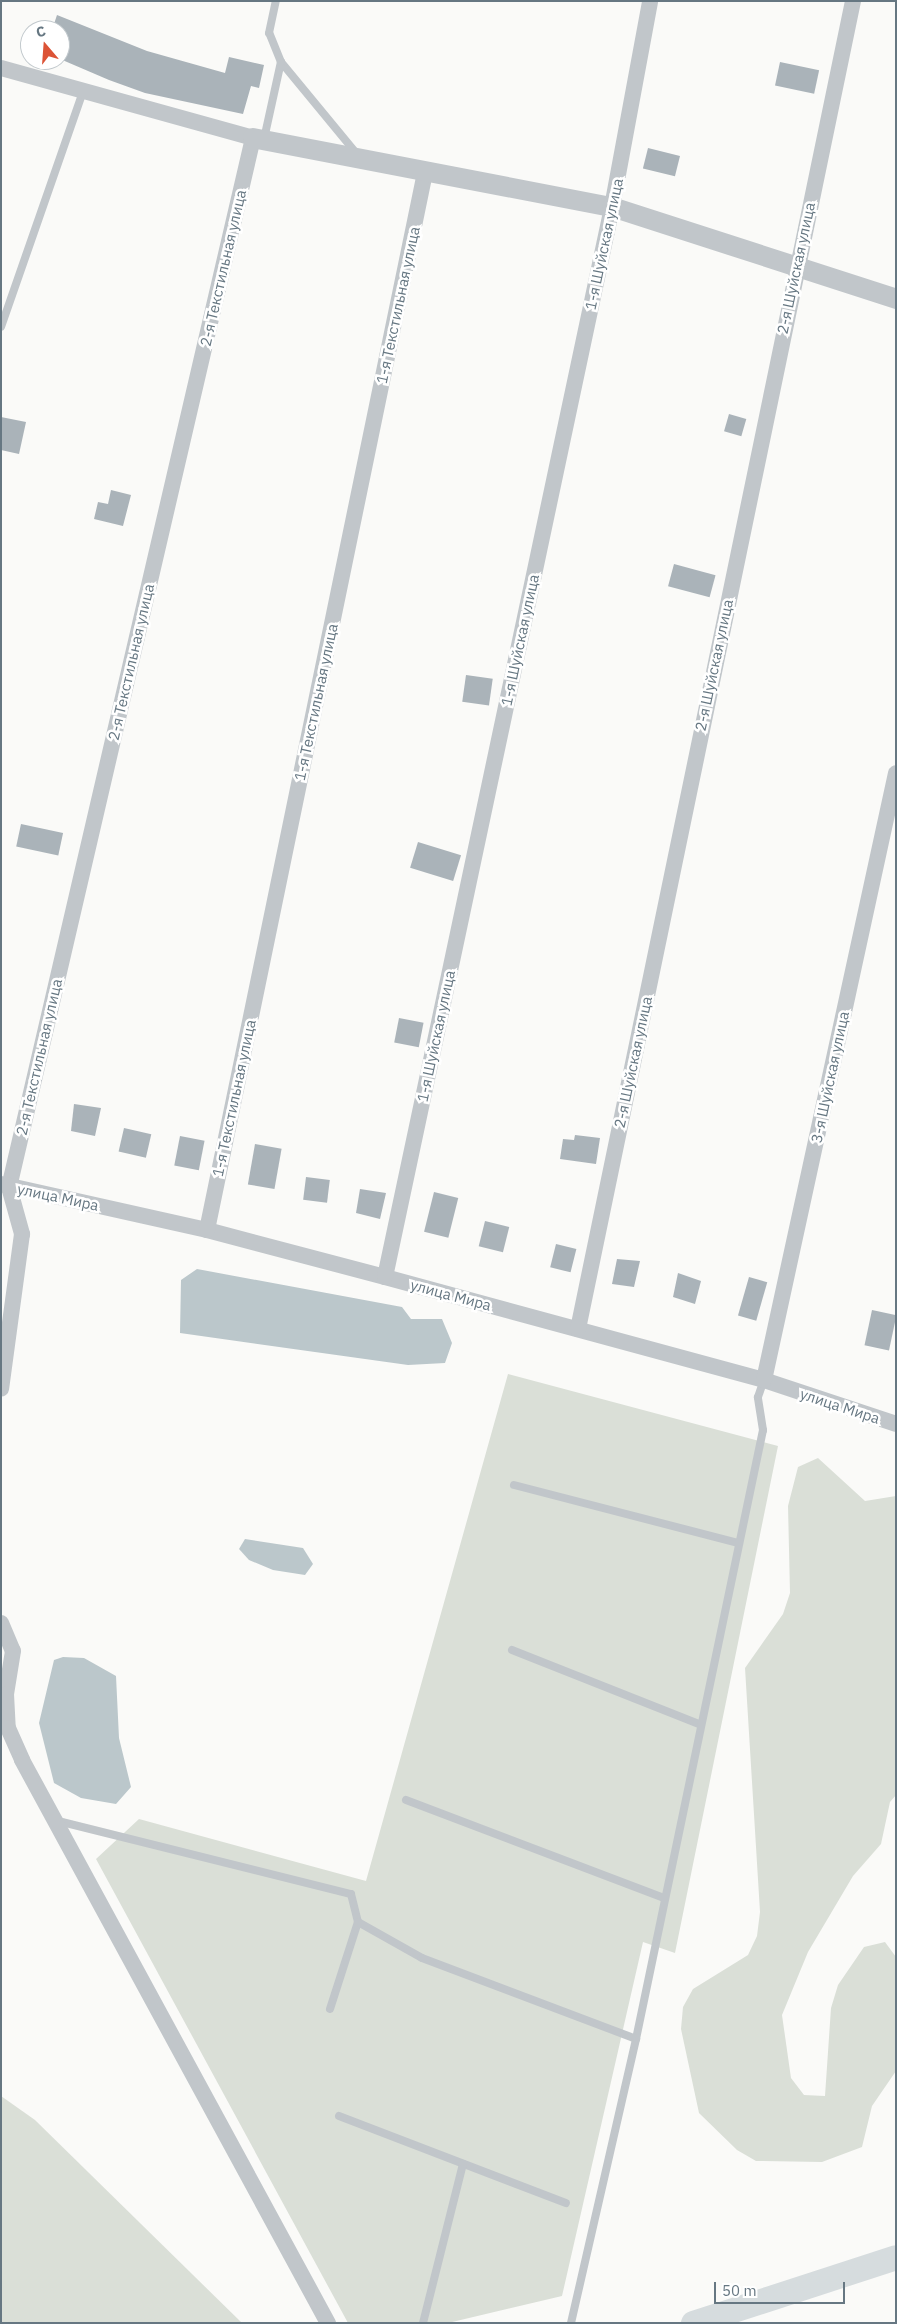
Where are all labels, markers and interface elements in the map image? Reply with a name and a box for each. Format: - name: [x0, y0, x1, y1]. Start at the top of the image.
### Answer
- north arrow: [20, 20, 70, 70]
- text: С: [34, 22, 48, 42]
- street label: 1-я Шуйская улица: [581, 177, 627, 311]
- street label: 2-я Текстильная улица: [196, 188, 250, 348]
- street label: 2-я Шуйская улица: [773, 201, 819, 335]
- street label: 1-я Текстильная улица: [373, 225, 423, 385]
- street label: 1-я Шуйская улица: [497, 573, 543, 707]
- street label: 2-я Текстильная улица: [104, 582, 158, 742]
- street label: 2-я Шуйская улица: [691, 598, 737, 732]
- street label: 1-я Текстильная улица: [291, 622, 341, 782]
- street label: 1-я Шуйская улица: [413, 969, 459, 1103]
- street label: 2-я Текстильная улица: [12, 977, 66, 1137]
- street label: 2-я Шуйская улица: [610, 995, 656, 1129]
- street label: 3-я Шуйская улица: [807, 1010, 853, 1144]
- street label: 1-я Текстильная улица: [209, 1018, 259, 1178]
- street label: улица Мира: [16, 1180, 100, 1214]
- street label: улица Мира: [409, 1276, 493, 1314]
- street label: улица Мира: [798, 1385, 882, 1427]
- scale bar: [717, 2272, 848, 2304]
- text: 50 m: [722, 2281, 757, 2300]

